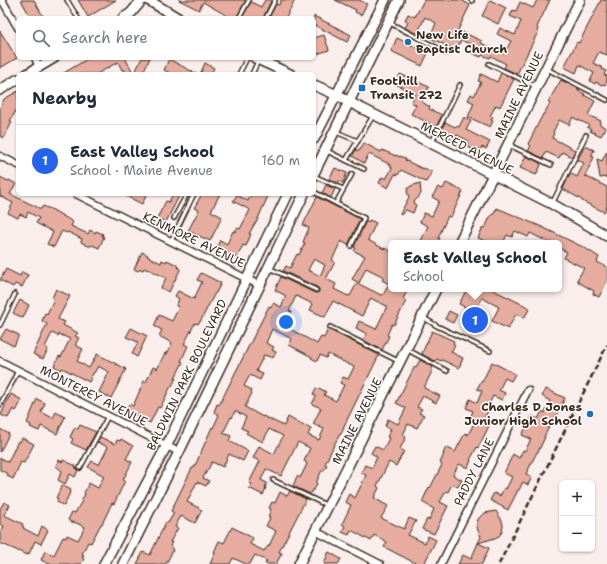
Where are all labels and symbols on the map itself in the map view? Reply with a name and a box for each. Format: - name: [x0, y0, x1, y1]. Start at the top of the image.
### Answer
- place label: New Life Baptist Church: [416, 27, 507, 57]
- marker: New Life Baptist Church: [403, 37, 413, 47]
- street label: MAINE AVENUE: [491, 49, 547, 141]
- place label: Foothill Transit 272: [370, 73, 443, 103]
- marker: Foothill Transit 272: [357, 83, 367, 93]
- street label: MERCED AVENUE: [418, 118, 516, 178]
- street label: KENMORE AVENUE: [140, 208, 248, 272]
- street label: BALDWIN PARK BOULEVARD: [143, 297, 231, 453]
- pin: 1: [462, 305, 488, 335]
- your location: [276, 312, 296, 332]
- street label: MONTEREY AVENUE: [37, 362, 151, 430]
- street label: MAINE AVENUE: [328, 375, 386, 467]
- place label: Charles D Jones Junior High School: [464, 399, 582, 429]
- marker: Charles D Jones Junior High School: [585, 409, 595, 419]
- street label: PADDY LANE: [450, 435, 498, 509]

